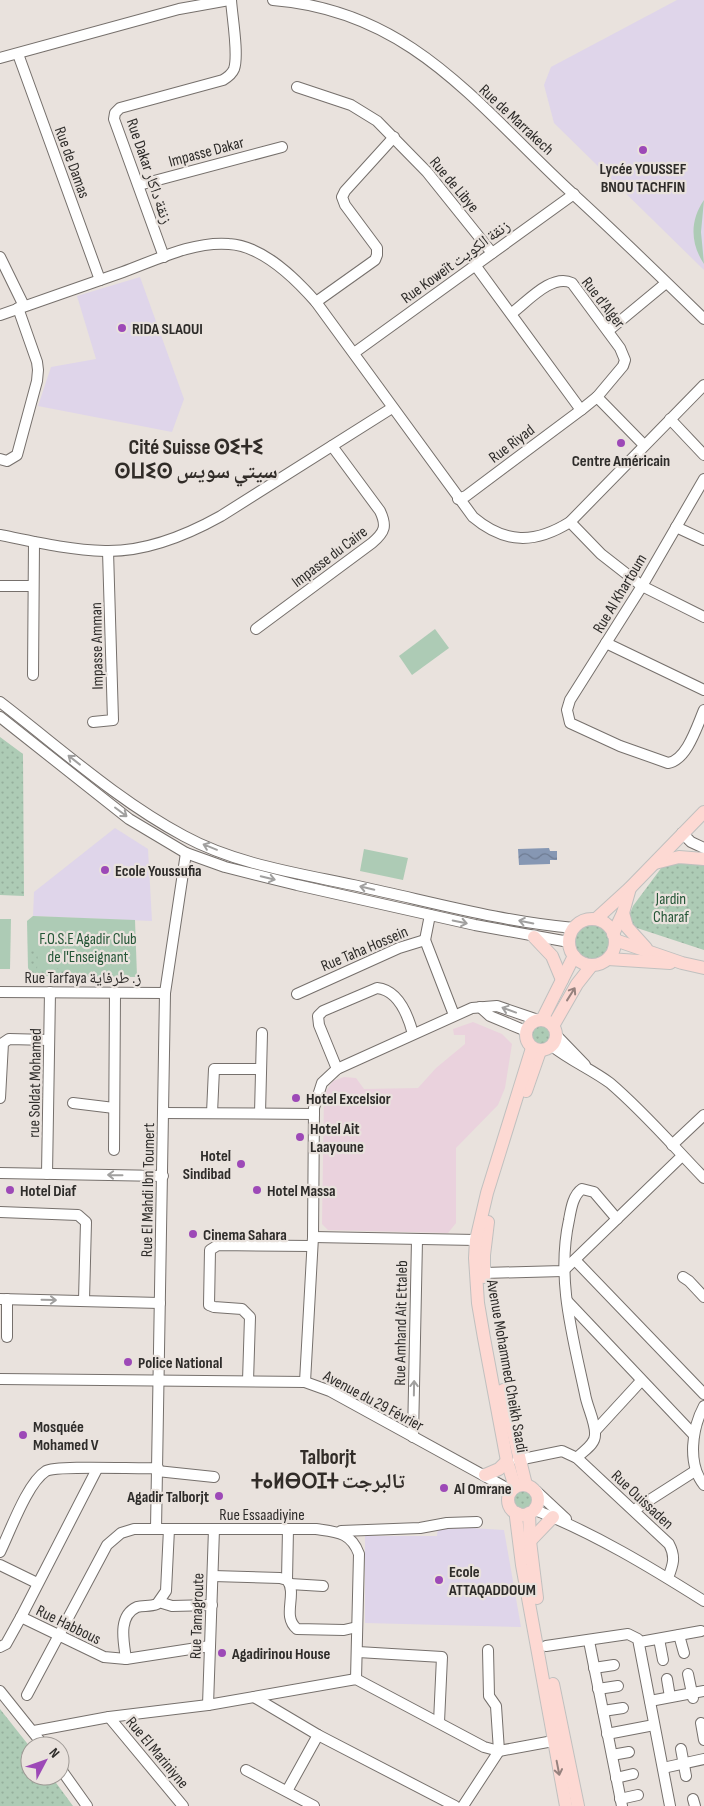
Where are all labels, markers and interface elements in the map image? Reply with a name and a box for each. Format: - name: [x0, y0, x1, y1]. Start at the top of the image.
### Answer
- street label: Rue de Marrakech: [475, 81, 557, 159]
- street label: Rue Dakar زنقة داكار: [122, 116, 176, 227]
- street label: Rue de Damas: [50, 124, 93, 201]
- street label: Impasse Dakar: [167, 133, 247, 172]
- marker: Lycée YOUSSEF BNOU TACHFIN: [637, 144, 649, 156]
- street label: Rue de Libye: [425, 153, 483, 217]
- place label: Lycée YOUSSEF BNOU TACHFIN: [600, 160, 687, 197]
- street label: Rue Koweït زنقة الكويت: [398, 216, 514, 308]
- street label: Rue d'Alger: [577, 274, 629, 333]
- place label: RIDA SLAOUI: [132, 320, 203, 339]
- marker: RIDA SLAOUI: [116, 322, 128, 334]
- street label: Rue Riyad: [485, 421, 538, 467]
- district label: Cité Suisse ⵙⵉⵜⵉ ⵙⵡⵉⵙ سيتي سويس: [114, 435, 278, 487]
- marker: Centre Américain: [615, 437, 627, 449]
- place label: Centre Américain: [572, 452, 670, 471]
- street label: Impasse du Caire: [288, 523, 372, 592]
- street label: Rue Al Khartoum: [589, 551, 651, 637]
- street label: Impasse Amman: [87, 602, 108, 690]
- one-way arrow: [68, 754, 81, 765]
- one-way arrow: [114, 807, 128, 817]
- one-way arrow: [203, 842, 218, 852]
- place label: Ecole Youssufia: [115, 862, 202, 881]
- marker: Ecole Youssufia: [99, 864, 111, 876]
- one-way arrow: [259, 873, 275, 883]
- one-way arrow: [359, 883, 375, 892]
- park label: Jardin Charaf: [653, 890, 689, 927]
- one-way arrow: [518, 917, 534, 926]
- one-way arrow: [452, 918, 468, 927]
- street label: Rue Taha Hossein: [318, 923, 411, 976]
- park label: F.O.S.E Agadir Club de l'Enseignant: [39, 930, 137, 967]
- street label: Rue Tarfaya ز. طرفاية: [25, 969, 141, 988]
- one-way arrow: [566, 988, 576, 1002]
- one-way arrow: [502, 1005, 518, 1014]
- street label: rue Soldat Mohamed: [25, 1028, 46, 1138]
- place label: Hotel Excelsior: [306, 1090, 391, 1109]
- marker: Hotel Excelsior: [290, 1092, 302, 1104]
- place label: Hotel Ait Laayoune: [310, 1120, 364, 1157]
- street label: Rue El Mahdi Ibn Toumert: [138, 1123, 159, 1257]
- marker: Hotel Ait Laayoune: [294, 1131, 306, 1143]
- place label: Hotel Sindibad: [183, 1147, 231, 1184]
- marker: Hotel Sindibad: [235, 1158, 247, 1170]
- one-way arrow: [107, 1171, 123, 1180]
- place label: Hotel Diaf: [20, 1182, 77, 1201]
- place label: Hotel Massa: [267, 1182, 336, 1201]
- marker: Hotel Diaf: [4, 1184, 16, 1196]
- marker: Hotel Massa: [251, 1184, 263, 1196]
- place label: Cinema Sahara: [203, 1226, 287, 1245]
- marker: Cinema Sahara: [187, 1228, 199, 1240]
- street label: Rue Amhand Ait Ettaleb: [391, 1260, 412, 1386]
- street label: Avenue Mohammed Cheikh Saadi: [482, 1277, 531, 1454]
- one-way arrow: [40, 1295, 56, 1305]
- place label: Police National: [138, 1354, 222, 1373]
- marker: Police National: [122, 1356, 134, 1368]
- street label: Avenue du 29 Février: [319, 1366, 427, 1436]
- one-way arrow: [409, 1380, 418, 1396]
- place label: Mosquée Mohamed V: [33, 1418, 99, 1455]
- marker: Mosquée Mohamed V: [17, 1429, 29, 1441]
- district label: Talborjt ⵜⴰⵍⴱⵔⵊⵜ تالبرجت: [251, 1445, 405, 1494]
- street label: Rue Ouissaden: [607, 1467, 677, 1534]
- place label: Al Omrane: [453, 1480, 512, 1499]
- marker: Al Omrane: [438, 1482, 450, 1494]
- place label: Agadir Talborjt: [126, 1488, 209, 1507]
- marker: Agadir Talborjt: [213, 1490, 225, 1502]
- street label: Rue Essaadiyine: [219, 1506, 305, 1525]
- place label: Ecole ATTAQADDOUM: [448, 1563, 536, 1600]
- street label: Rue Tamagroute: [186, 1573, 208, 1660]
- marker: Ecole ATTAQADDOUM: [433, 1574, 445, 1586]
- street label: Rue Habbous: [33, 1602, 104, 1649]
- place label: Agadirinou House: [231, 1645, 331, 1664]
- marker: Agadirinou House: [216, 1647, 228, 1659]
- street label: Rue El Mariniyne: [121, 1713, 192, 1793]
- north arrow: [20, 1736, 70, 1786]
- text: N: [46, 1744, 63, 1761]
- one-way arrow: [554, 1760, 564, 1776]

